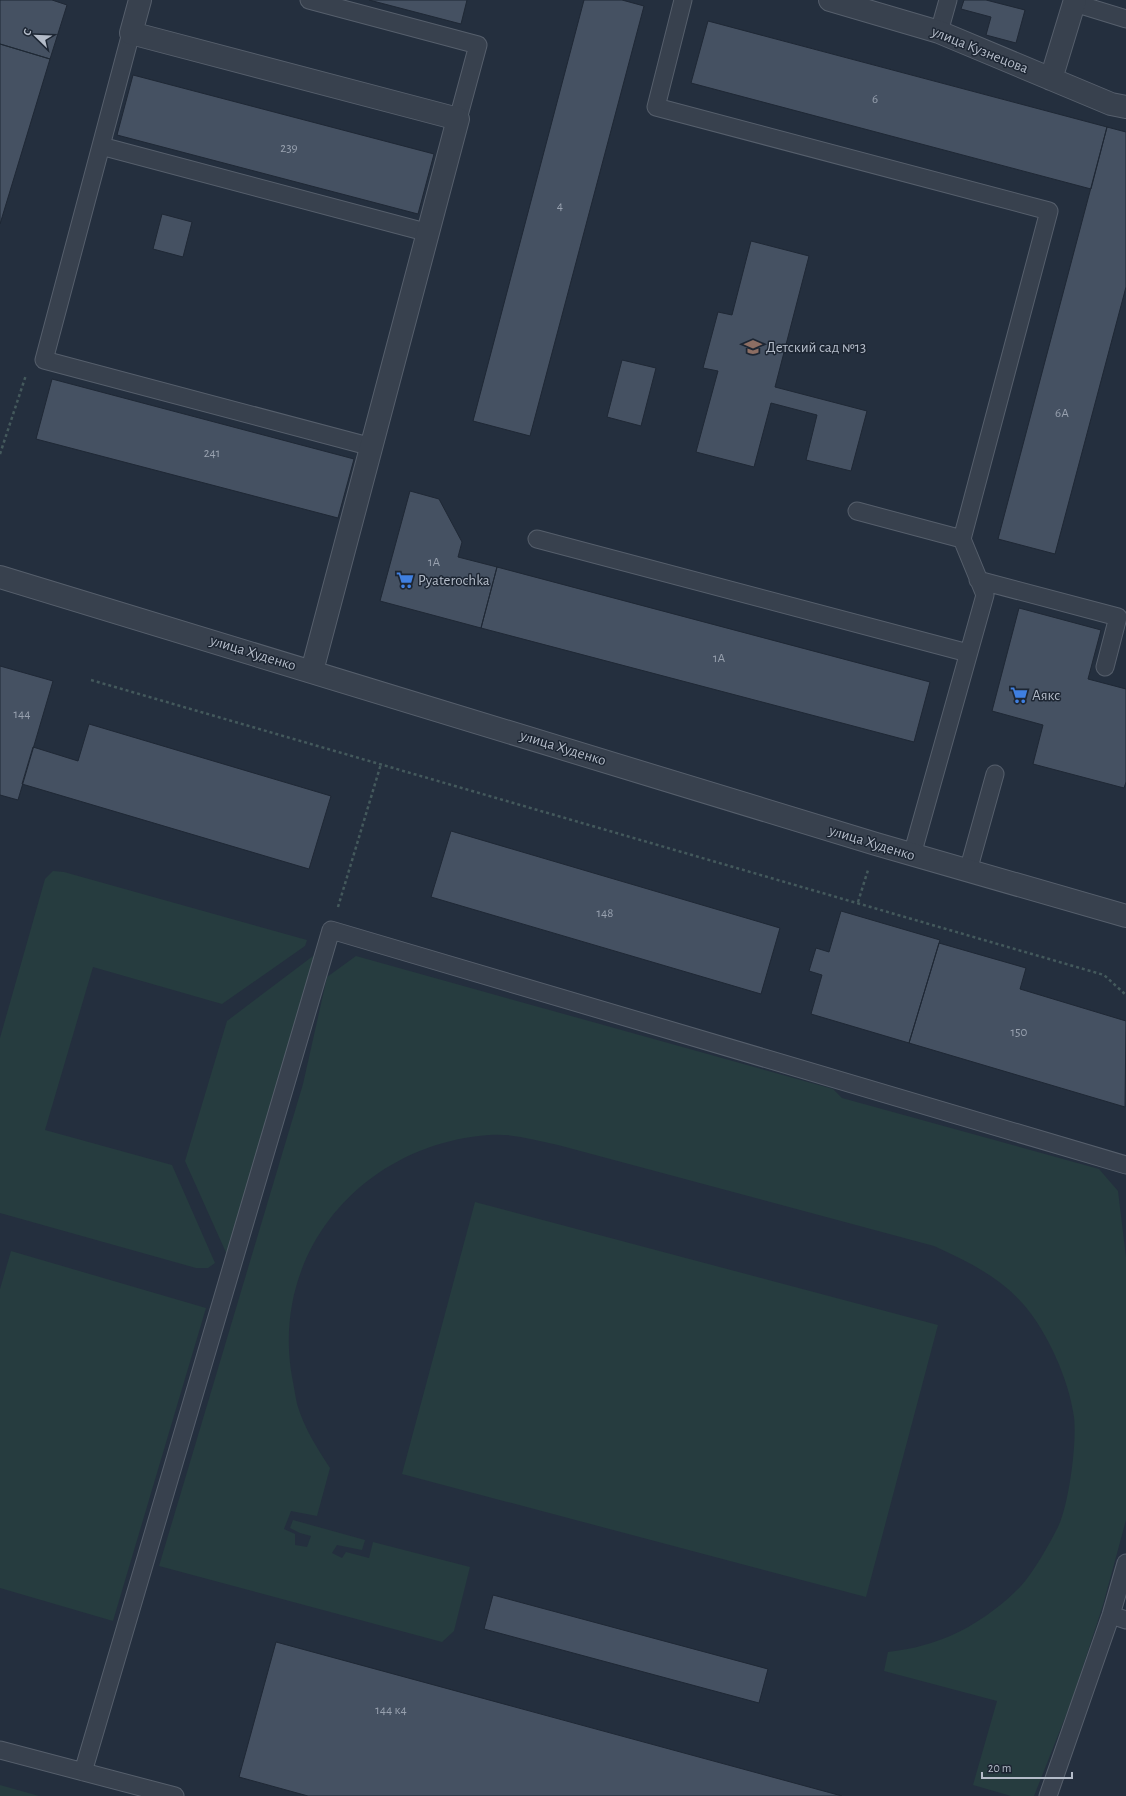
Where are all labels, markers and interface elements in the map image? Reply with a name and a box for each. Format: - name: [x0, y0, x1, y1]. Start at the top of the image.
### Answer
- north arrow: [16, 16, 56, 56]
- street label: улица Кузнецова: [929, 23, 1031, 76]
- text: С: [21, 27, 34, 37]
- house number: 6: [872, 93, 878, 106]
- house number: 239: [280, 142, 298, 155]
- house number: 4: [557, 200, 563, 213]
- school or university icon: Детский сад №13: [743, 337, 763, 357]
- place label: Детский сад №13: [766, 340, 866, 355]
- house number: 6А: [1055, 407, 1069, 420]
- house number: 241: [204, 447, 220, 460]
- house number: 1А: [428, 556, 440, 569]
- supermarket icon: Pyaterochka: [395, 570, 415, 590]
- place label: Pyaterochka: [418, 573, 490, 588]
- street label: улица Худенко: [207, 633, 298, 673]
- house number: 1А: [713, 652, 725, 665]
- supermarket icon: Аякс: [1009, 685, 1029, 705]
- place label: Аякс: [1032, 688, 1060, 703]
- house number: 144: [14, 708, 30, 721]
- street label: улица Худенко: [517, 728, 608, 768]
- street label: улица Худенко: [826, 823, 917, 863]
- house number: 148: [597, 907, 613, 920]
- house number: 150: [1011, 1026, 1028, 1039]
- house number: 144 к4: [375, 1704, 407, 1717]
- scale bar: [982, 1754, 1072, 1780]
- text: 20 m: [988, 1762, 1011, 1774]

